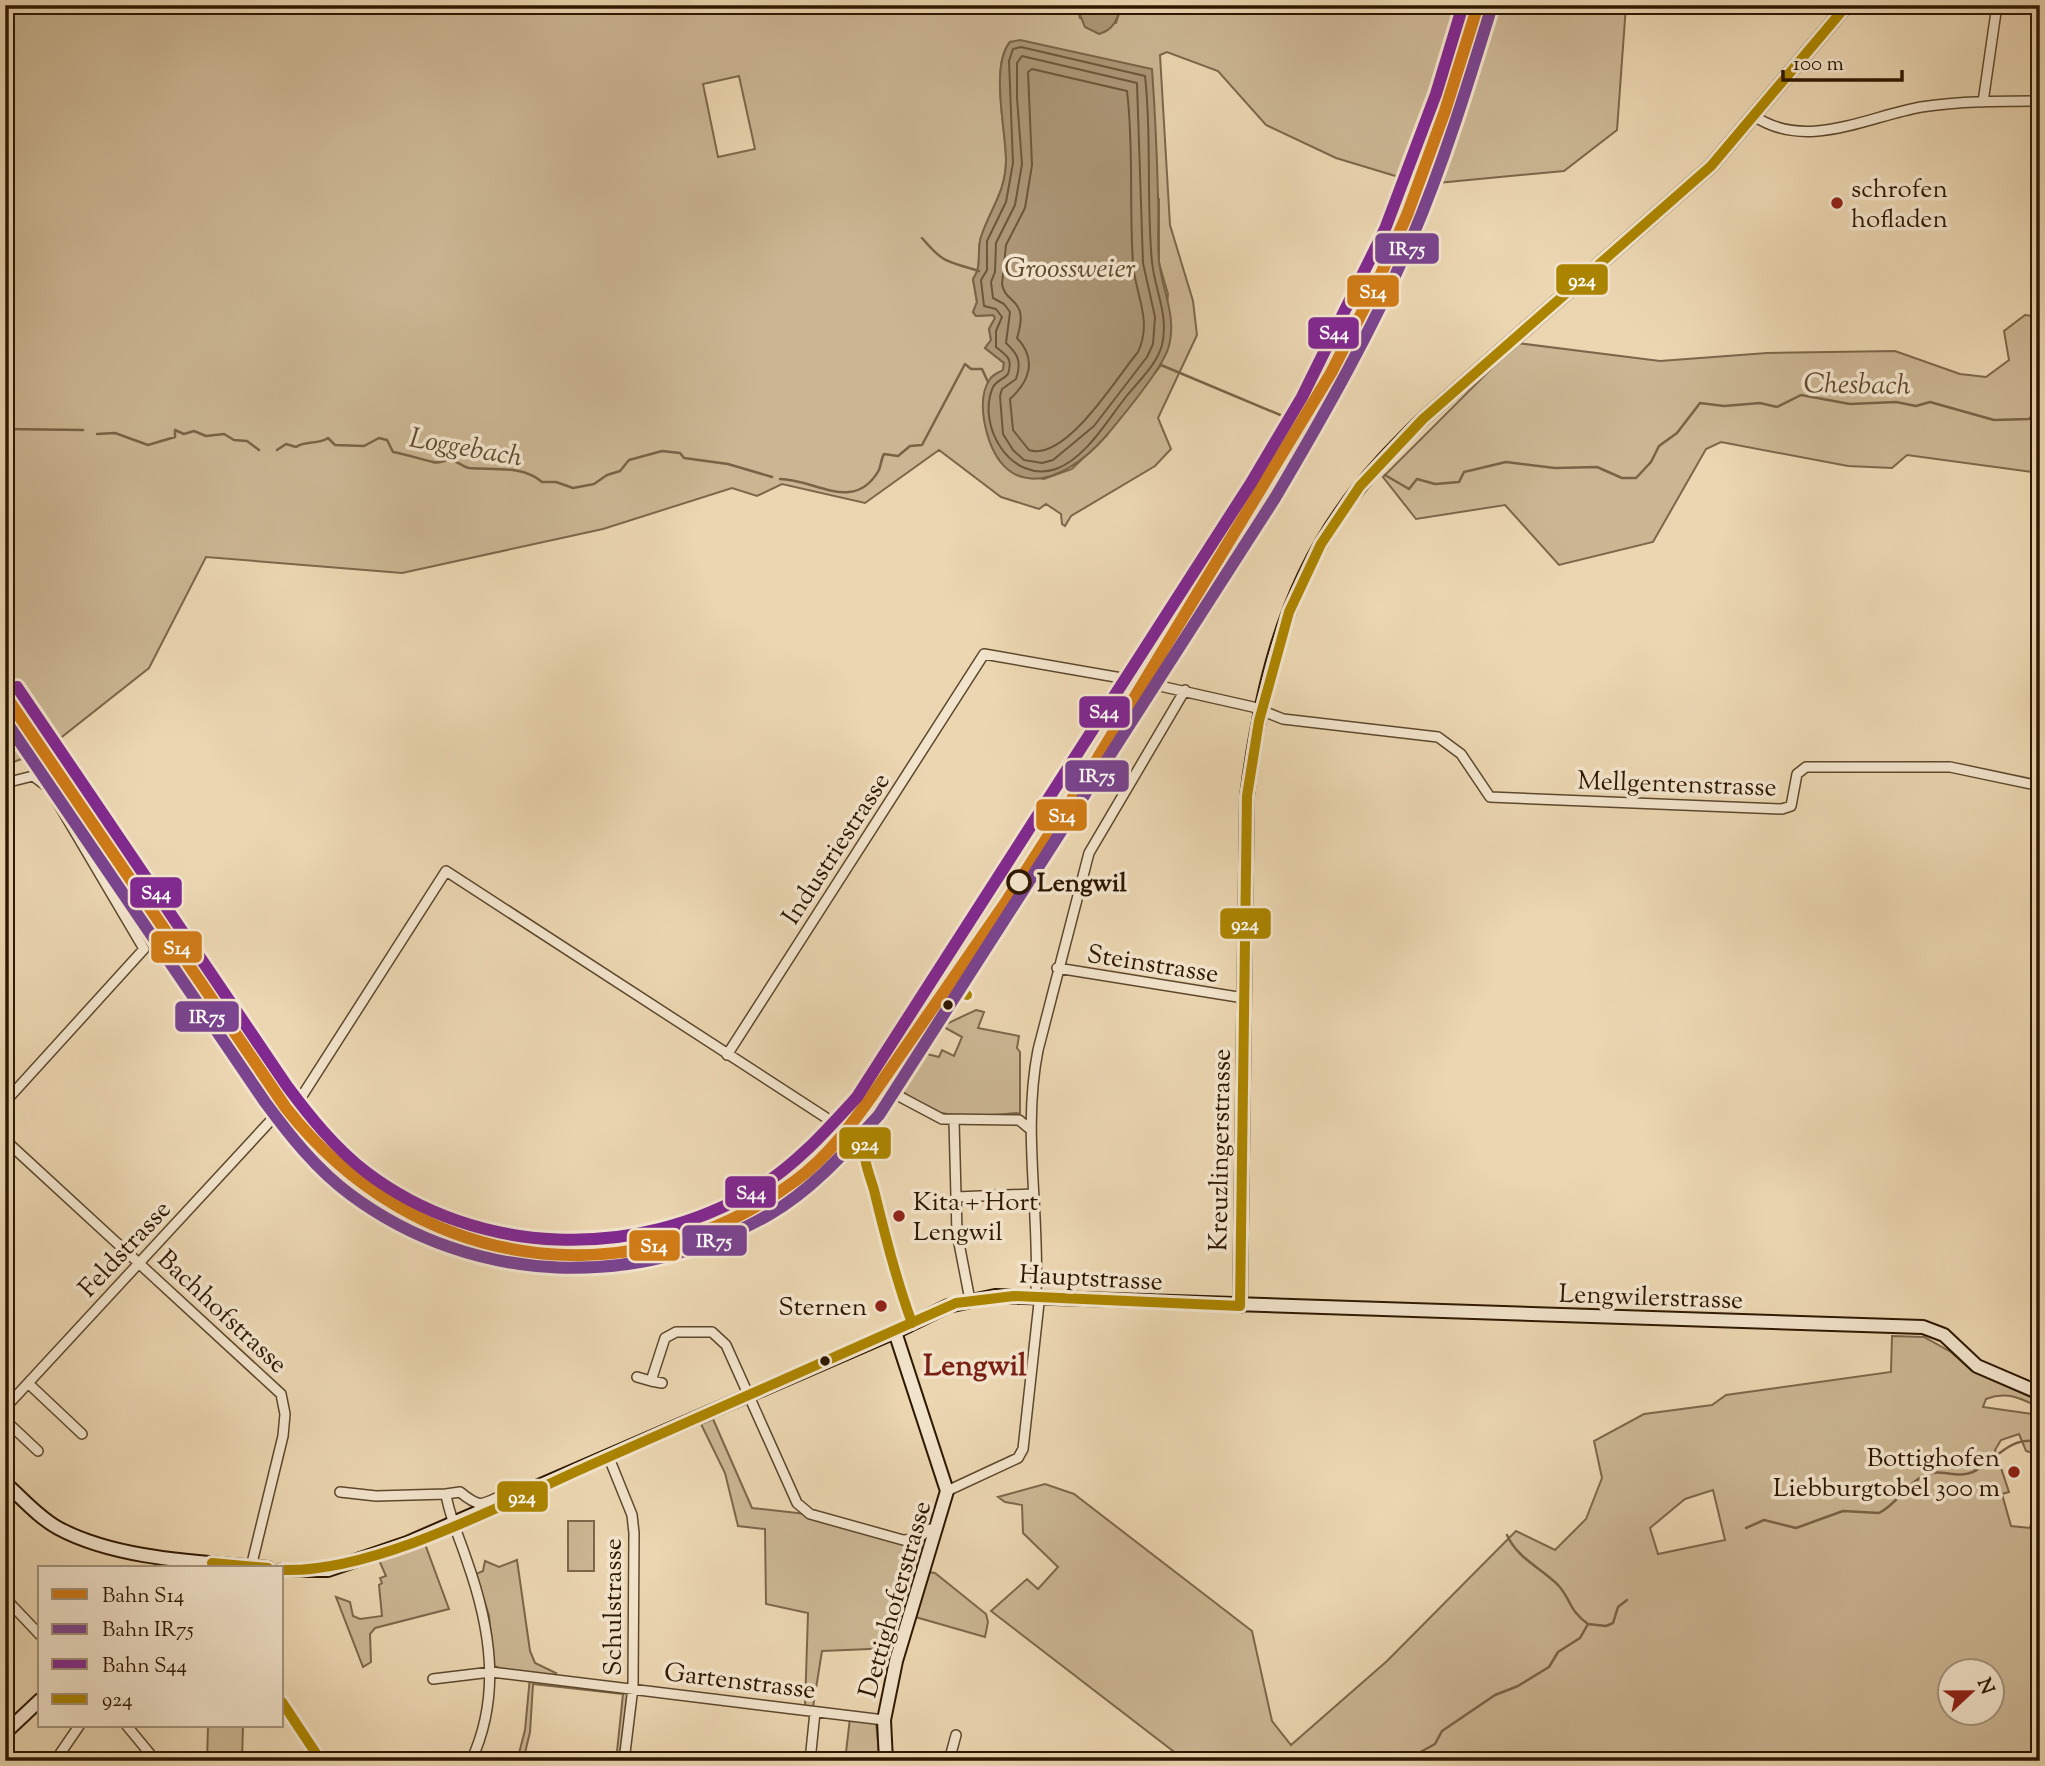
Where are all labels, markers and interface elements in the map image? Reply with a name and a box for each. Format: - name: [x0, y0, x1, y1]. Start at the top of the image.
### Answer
- scale bar: [1783, 38, 1902, 82]
- text: 100 m: [1793, 50, 1844, 80]
- place label: schrofen hofladen: [1851, 172, 1948, 239]
- marker: schrofen hofladen: [1829, 195, 1845, 211]
- line badge: IR75: [1374, 232, 1440, 265]
- text: IR75: [1389, 237, 1425, 264]
- water label: Groossweier: [1004, 250, 1136, 290]
- line badge: 924: [1555, 263, 1609, 296]
- text: 924: [1568, 268, 1596, 295]
- line badge: S14: [1346, 274, 1400, 308]
- text: S14: [1359, 280, 1387, 307]
- line badge: S44: [1307, 316, 1360, 350]
- text: S44: [1319, 321, 1349, 348]
- water label: Chesbach: [1803, 365, 1911, 407]
- water label: Loggebach: [406, 419, 526, 479]
- line badge: S44: [1078, 695, 1131, 729]
- text: S44: [1089, 700, 1119, 727]
- line badge: IR75: [1064, 759, 1130, 793]
- text: IR75: [1079, 764, 1115, 791]
- street label: Mellgentenstrasse: [1577, 764, 1777, 807]
- street label: Industriestrasse: [774, 766, 900, 933]
- line badge: S14: [1035, 798, 1088, 832]
- text: S14: [1048, 804, 1076, 831]
- place label: Lengwil: [1037, 866, 1127, 903]
- marker: Lengwil: [1007, 870, 1031, 894]
- line badge: S44: [129, 876, 183, 909]
- text: S44: [141, 881, 171, 908]
- line badge: 924: [1219, 907, 1272, 940]
- text: 924: [1231, 912, 1259, 939]
- line badge: S14: [150, 930, 203, 964]
- text: S14: [163, 936, 191, 963]
- street label: Steinstrasse: [1084, 937, 1221, 994]
- unlabelled marker: [941, 998, 955, 1012]
- line badge: IR75: [174, 1000, 240, 1033]
- text: IR75: [189, 1005, 225, 1032]
- street label: Kreuzlingerstrasse: [1201, 1048, 1242, 1252]
- line badge: 924: [838, 1126, 892, 1160]
- text: 924: [851, 1132, 879, 1159]
- line badge: S44: [724, 1175, 777, 1209]
- text: S44: [736, 1181, 766, 1208]
- place label: Kita + Hort Lengwil: [913, 1185, 1038, 1252]
- street label: Feldstrasse: [71, 1193, 181, 1307]
- marker: Kita + Hort Lengwil: [891, 1208, 907, 1224]
- line badge: IR75: [681, 1224, 748, 1257]
- line badge: S14: [628, 1229, 681, 1262]
- text: IR75: [696, 1229, 732, 1256]
- text: S14: [640, 1234, 668, 1261]
- street label: Bachhofstrasse: [148, 1243, 295, 1383]
- street label: Hauptstrasse: [1018, 1257, 1164, 1302]
- street label: Lengwilerstrasse: [1558, 1277, 1744, 1320]
- place label: Sternen: [778, 1290, 867, 1327]
- marker: Sternen: [873, 1298, 889, 1314]
- district label: Lengwil: [923, 1346, 1027, 1389]
- unlabelled marker: [818, 1354, 832, 1368]
- place label: Bottighofen Liebburgtobel 300 m: [1773, 1441, 2000, 1508]
- marker: Bottighofen Liebburgtobel 300 m: [2006, 1464, 2022, 1480]
- line badge: 924: [496, 1480, 549, 1513]
- text: 924: [508, 1485, 536, 1512]
- street label: Dettighoferstrasse: [851, 1497, 942, 1702]
- street label: Schulstrasse: [596, 1538, 633, 1676]
- legend: [38, 1566, 284, 1728]
- text: Bahn S14: [102, 1582, 184, 1612]
- text: Bahn IR75: [102, 1616, 194, 1646]
- text: Bahn S44: [102, 1652, 187, 1682]
- street label: Gartenstrasse: [662, 1655, 818, 1710]
- north arrow: [1937, 1658, 2007, 1728]
- text: N: [1969, 1674, 2000, 1699]
- text: 924: [102, 1686, 133, 1716]

